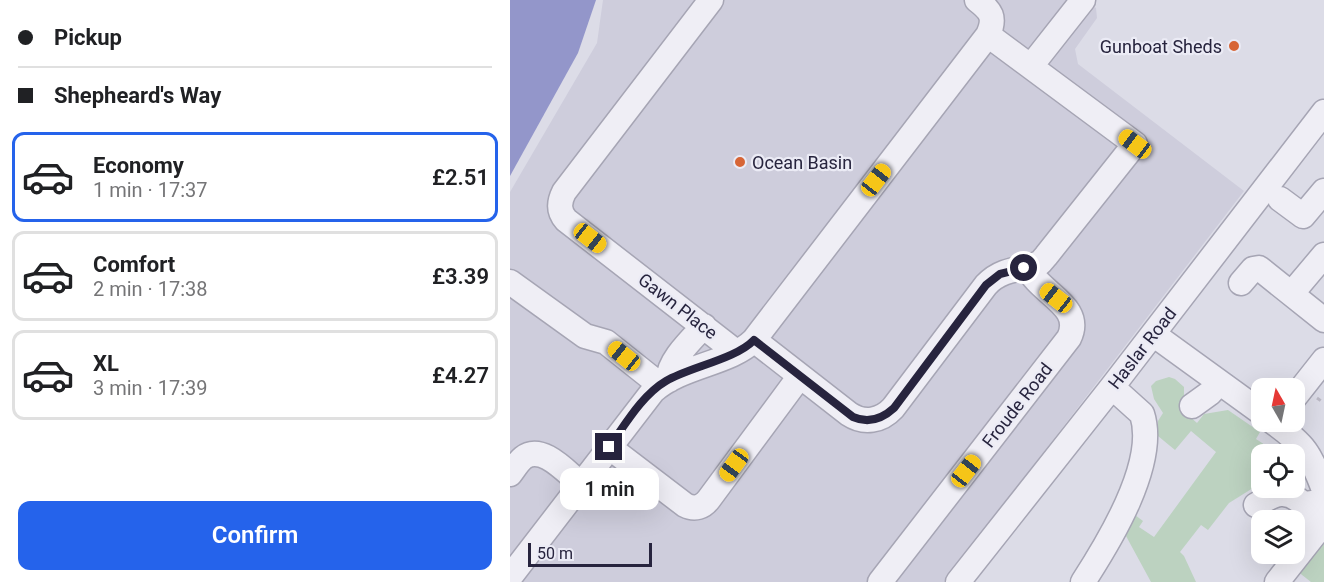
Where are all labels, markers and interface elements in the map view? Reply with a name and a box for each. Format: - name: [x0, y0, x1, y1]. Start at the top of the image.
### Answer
- text: Pickup: [54, 25, 122, 50]
- place label: Gunboat Sheds: [1100, 36, 1222, 57]
- marker: Gunboat Sheds: [1227, 39, 1241, 53]
- text: Shepheard's Way: [54, 83, 221, 108]
- car: [1115, 126, 1155, 162]
- icon: car: [21, 150, 75, 204]
- place label: Ocean Basin: [752, 152, 852, 173]
- text: Economy: [93, 153, 184, 178]
- marker: Ocean Basin: [733, 155, 747, 169]
- car: [858, 160, 894, 200]
- text: £2.51: [432, 165, 489, 190]
- text: 1 min · 17:37: [93, 178, 208, 202]
- car: [570, 220, 610, 256]
- icon: car: [21, 249, 75, 303]
- text: Comfort: [93, 252, 175, 277]
- route start: [1010, 254, 1037, 281]
- text: £3.39: [432, 264, 489, 289]
- street label: Gawn Place: [634, 269, 722, 343]
- text: 2 min · 17:38: [93, 277, 208, 301]
- car: [1036, 280, 1076, 316]
- street label: Haslar Road: [1104, 303, 1180, 393]
- car: [604, 338, 644, 374]
- icon: car: [21, 348, 75, 402]
- text: XL: [93, 351, 119, 376]
- street label: Froude Road: [978, 359, 1056, 451]
- text: £4.27: [432, 363, 489, 388]
- text: 3 min · 17:39: [93, 376, 208, 400]
- north arrow: [1251, 378, 1305, 432]
- map controls: [1251, 378, 1305, 564]
- route end: [595, 433, 622, 460]
- button: locate: [1251, 444, 1305, 498]
- car: [716, 445, 752, 485]
- car: [948, 451, 984, 491]
- callout: 1 min: [560, 468, 658, 510]
- text: 1 min: [584, 477, 635, 501]
- button: Confirm: [18, 501, 492, 570]
- button: layers: [1251, 510, 1305, 564]
- scale bar: [528, 540, 652, 568]
- text: 50 m: [537, 544, 573, 563]

